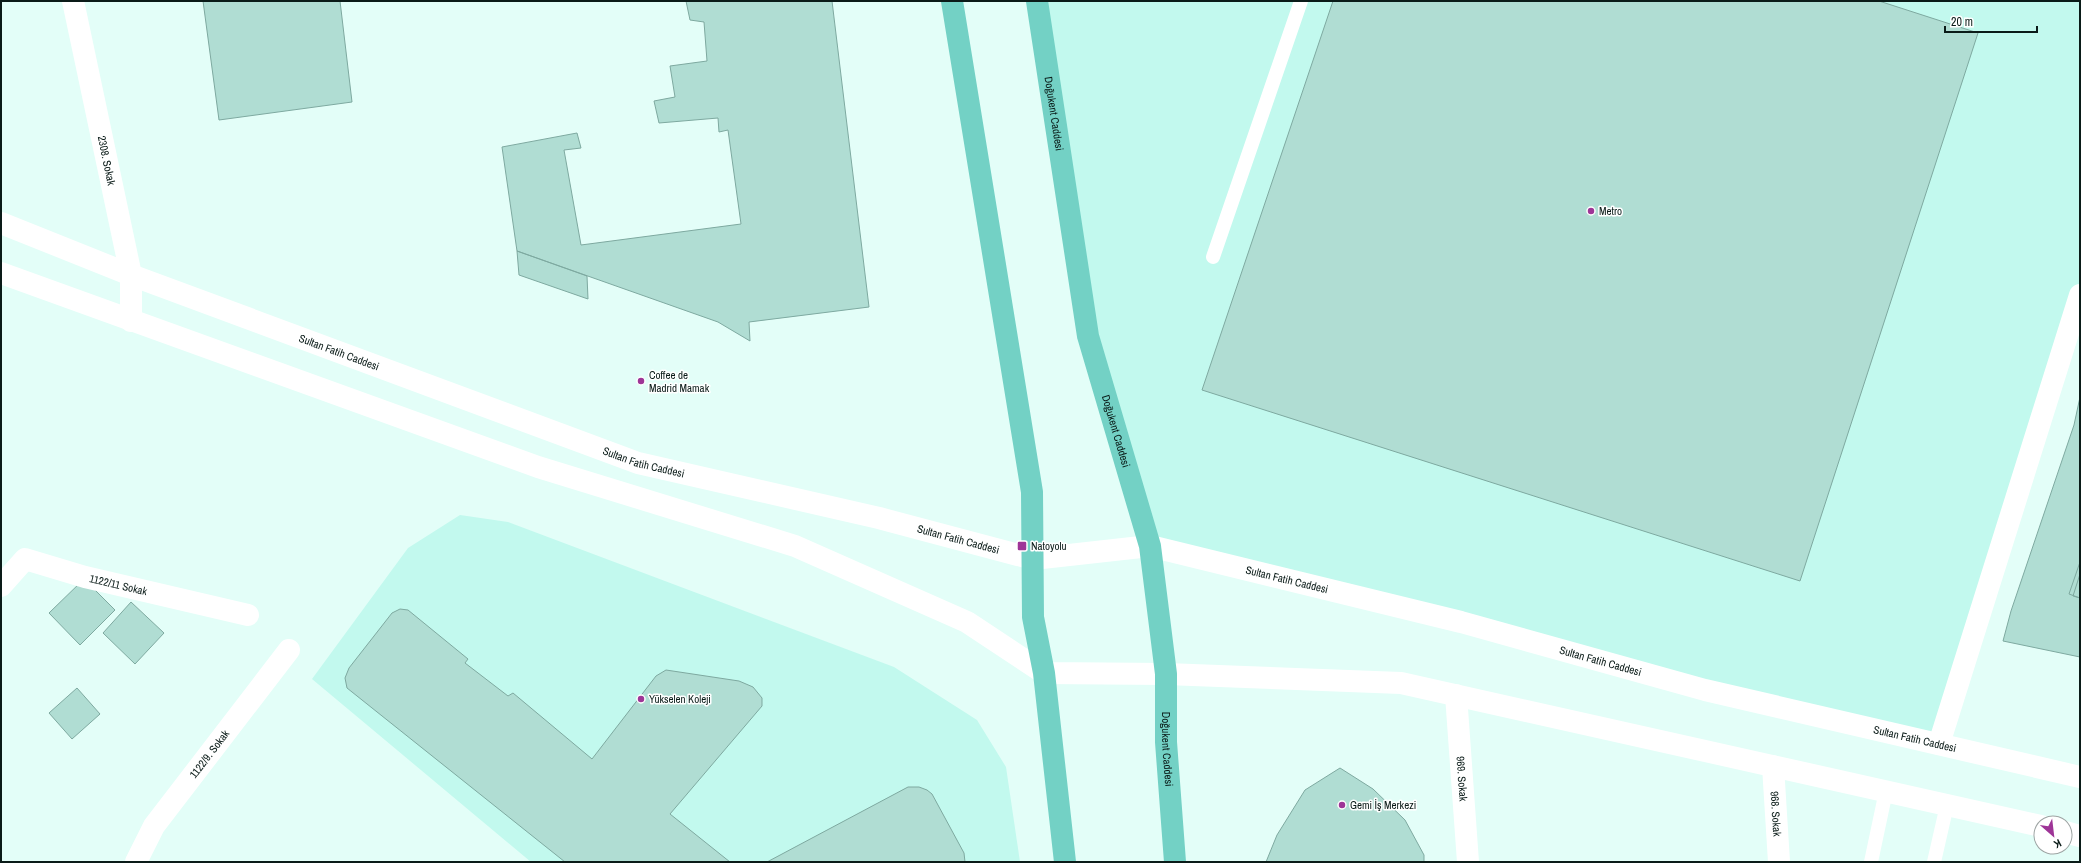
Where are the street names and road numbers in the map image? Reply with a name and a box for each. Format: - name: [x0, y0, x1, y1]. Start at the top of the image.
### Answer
- street label: Doğukent Caddesi: [1042, 76, 1067, 152]
- street label: 2308. Sokak: [95, 134, 119, 187]
- street label: Sultan Fatih Caddesi: [297, 331, 381, 373]
- street label: Doğukent Caddesi: [1099, 393, 1133, 469]
- street label: Sultan Fatih Caddesi: [601, 444, 686, 480]
- street label: Sultan Fatih Caddesi: [916, 521, 1001, 557]
- street label: Sultan Fatih Caddesi: [1244, 563, 1330, 596]
- street label: 1122/11 Sokak: [88, 571, 149, 598]
- street label: Sultan Fatih Caddesi: [1558, 643, 1643, 679]
- street label: Doğukent Caddesi: [1159, 712, 1176, 787]
- street label: Sultan Fatih Caddesi: [1872, 722, 1958, 755]
- street label: 1122/9. Sokak: [186, 727, 232, 781]
- street label: 969. Sokak: [1453, 756, 1471, 802]
- street label: 968. Sokak: [1768, 791, 1784, 837]

